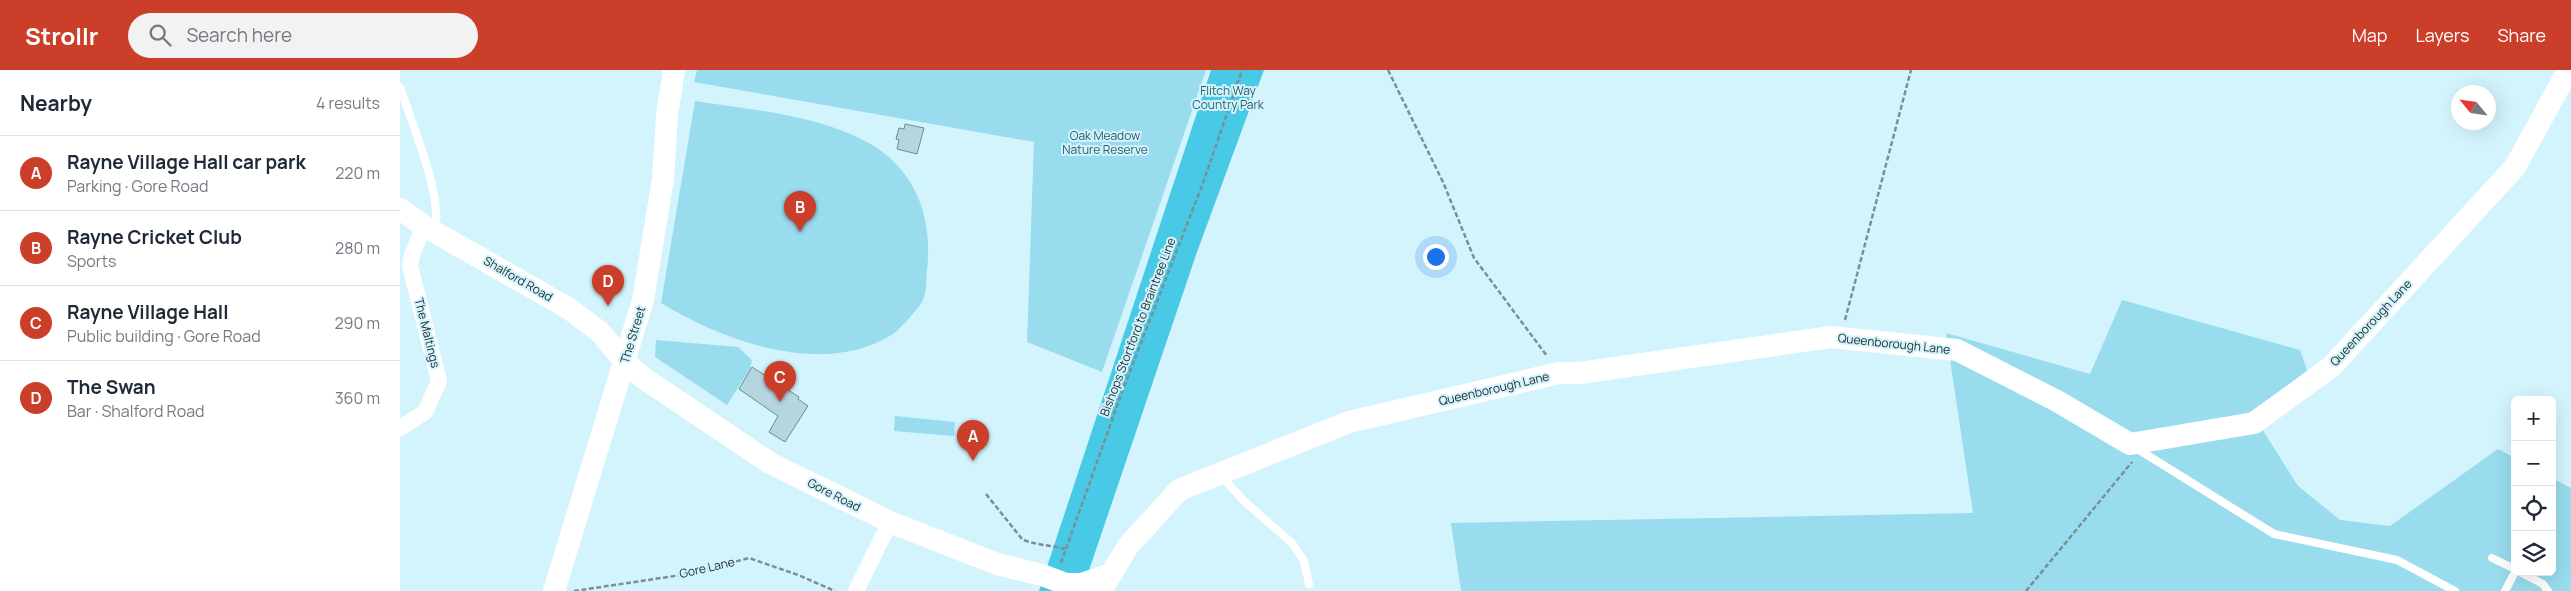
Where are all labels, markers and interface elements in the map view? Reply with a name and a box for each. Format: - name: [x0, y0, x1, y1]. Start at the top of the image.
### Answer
- search box: [128, 13, 478, 58]
- text: Strollr: [25, 19, 98, 52]
- icon: search: [146, 21, 174, 49]
- text: Search here: [186, 22, 292, 48]
- text: Map: [2352, 23, 2387, 47]
- text: Layers: [2415, 23, 2469, 47]
- text: Share: [2497, 23, 2546, 47]
- park label: Flitch Way Country Park: [1192, 82, 1265, 113]
- north arrow: [2451, 85, 2496, 130]
- text: Nearby: [20, 89, 92, 117]
- text: 4 results: [316, 92, 380, 114]
- park label: Oak Meadow Nature Reserve: [1062, 127, 1148, 158]
- text: Rayne Village Hall car park: [67, 149, 306, 175]
- text: A: [31, 162, 41, 184]
- text: 220 m: [335, 162, 380, 184]
- text: Parking · Gore Road: [67, 175, 208, 197]
- pin: B: [784, 191, 816, 232]
- text: Rayne Cricket Club: [67, 224, 242, 250]
- street label: Bishops Stortford to Braintree Line: [1096, 235, 1180, 419]
- text: B: [31, 237, 41, 259]
- text: 280 m: [335, 237, 380, 259]
- your location: [1423, 244, 1449, 270]
- text: Sports: [67, 250, 116, 272]
- street label: Shalford Road: [481, 252, 556, 305]
- pin: D: [592, 265, 624, 306]
- street label: Queenborough Lane: [2326, 276, 2415, 370]
- street label: The Maltings: [411, 296, 444, 370]
- text: Rayne Village Hall: [67, 299, 229, 325]
- street label: The Street: [616, 304, 649, 366]
- text: C: [30, 312, 42, 334]
- text: 290 m: [334, 312, 380, 334]
- text: Public building · Gore Road: [67, 325, 261, 347]
- street label: Queenborough Lane: [1837, 329, 1951, 358]
- pin: C: [764, 361, 796, 402]
- street label: Queenborough Lane: [1437, 368, 1551, 409]
- text: The Swan: [67, 374, 156, 400]
- text: D: [30, 387, 42, 409]
- text: 360 m: [335, 387, 380, 409]
- map controls: [2511, 396, 2556, 576]
- button: +: [2511, 396, 2556, 441]
- text: Bar · Shalford Road: [67, 400, 205, 422]
- pin: A: [957, 420, 989, 461]
- button: −: [2511, 441, 2556, 486]
- street label: Gore Road: [805, 474, 864, 515]
- button: locate: [2511, 486, 2556, 531]
- button: layers: [2511, 531, 2556, 576]
- street label: Gore Lane: [678, 553, 736, 582]

